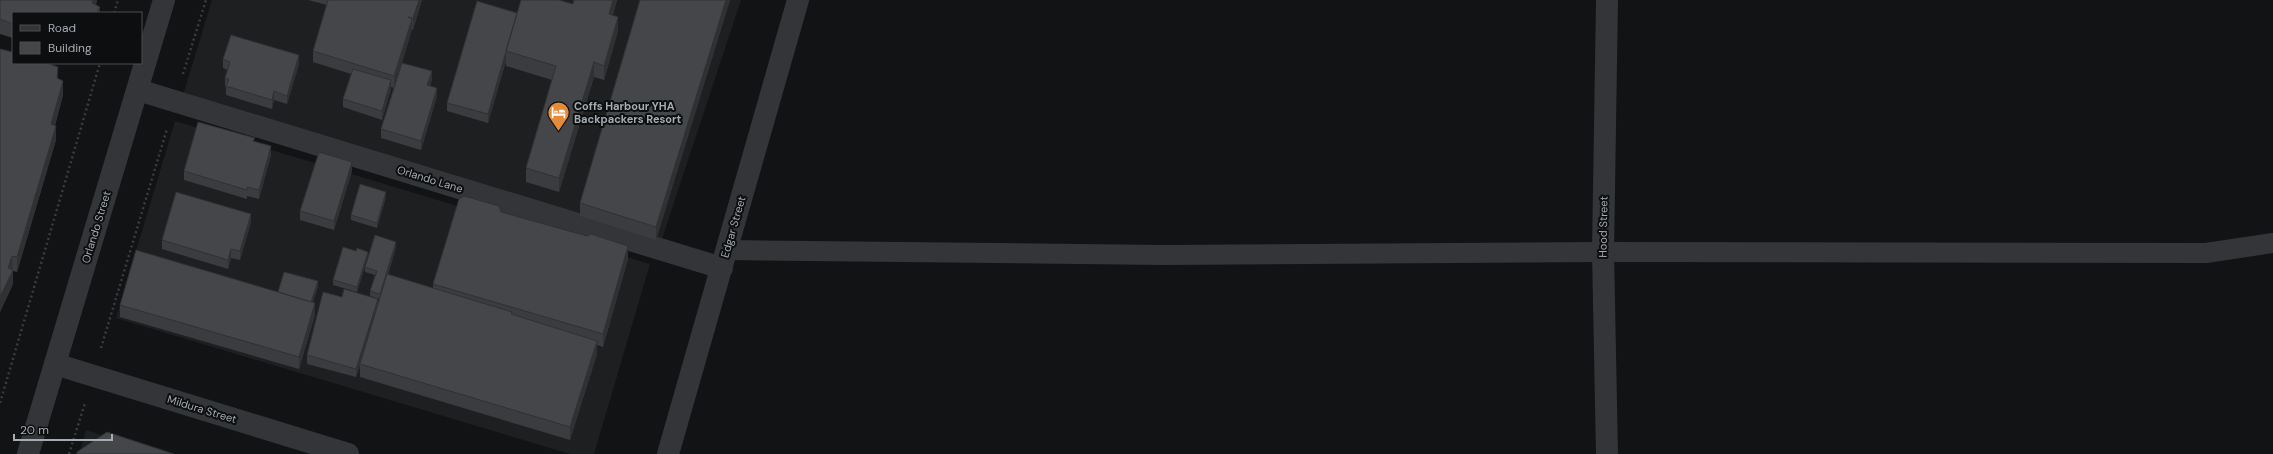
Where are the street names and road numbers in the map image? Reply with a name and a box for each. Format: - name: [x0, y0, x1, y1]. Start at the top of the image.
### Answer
- street label: Orlando Lane: [395, 162, 465, 196]
- street label: Orlando Street: [78, 189, 114, 265]
- street label: Edgar Street: [718, 195, 748, 259]
- street label: Hood Street: [1595, 196, 1611, 258]
- street label: Mildura Street: [166, 392, 238, 426]

